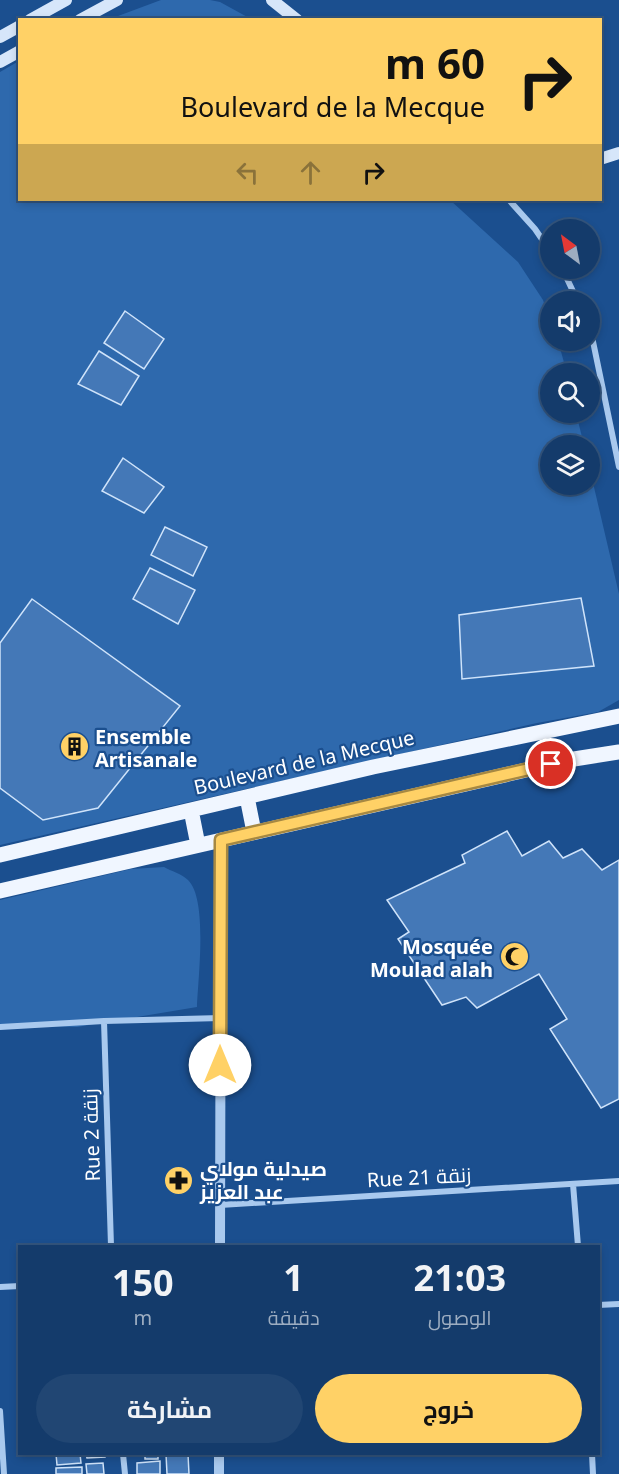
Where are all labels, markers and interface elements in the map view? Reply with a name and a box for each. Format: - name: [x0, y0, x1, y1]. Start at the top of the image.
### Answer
- text: 60 m: [385, 34, 485, 91]
- icon: right: [506, 42, 584, 120]
- text: Boulevard de la Mecque: [180, 88, 485, 125]
- icon: left: [231, 156, 264, 189]
- icon: ahead: [294, 156, 327, 189]
- icon: right: [357, 156, 390, 189]
- north arrow: [540, 219, 600, 279]
- map controls: [540, 219, 600, 495]
- button: sound: [540, 291, 600, 351]
- button: search: [540, 363, 600, 423]
- button: layers: [540, 435, 600, 495]
- place label: Ensemble Artisanale: [95, 723, 197, 773]
- street label: Boulevard de la Mecque: [191, 723, 417, 801]
- building icon: Ensemble Artisanale: [58, 731, 90, 763]
- pin: [525, 738, 576, 789]
- icon: arrive: [534, 747, 567, 780]
- place label: Mosquée Moulad alah: [370, 933, 493, 983]
- mosque icon: Mosquée Moulad alah: [498, 941, 530, 973]
- position arrow: [188, 1033, 252, 1097]
- street label: Rue 2 زنقة: [76, 1088, 106, 1182]
- place label: صيدلية مولاي عبد العزيز: [199, 1155, 327, 1205]
- street label: Rue 21 زنقة: [366, 1161, 472, 1193]
- pharmacy icon: صيدلية مولاي عبد العزيز: [163, 1164, 195, 1196]
- text: 1: [283, 1253, 304, 1302]
- text: 21:03: [414, 1253, 506, 1302]
- text: 150: [112, 1258, 174, 1307]
- text: m: [133, 1304, 152, 1331]
- text: دقيقة: [268, 1304, 320, 1331]
- text: الوصول: [428, 1304, 492, 1331]
- button: مشاركة: [36, 1374, 303, 1443]
- button: خروج: [315, 1374, 582, 1443]

